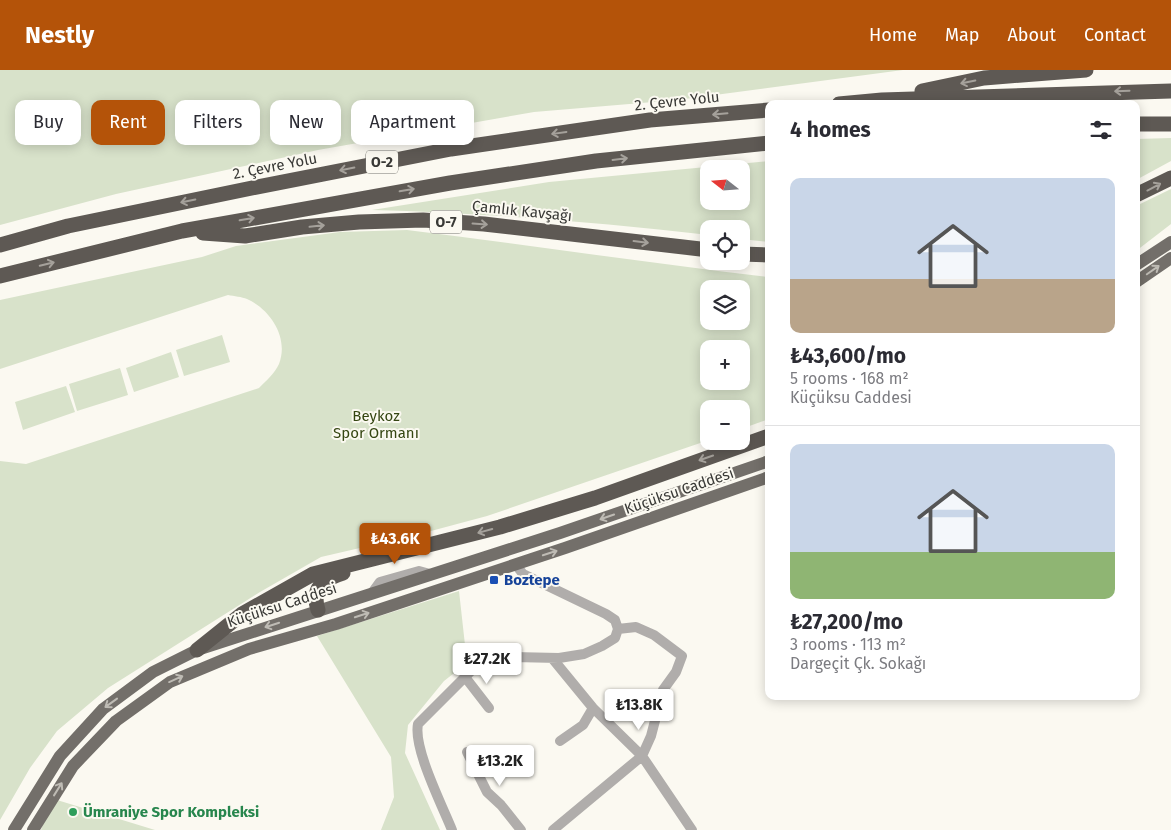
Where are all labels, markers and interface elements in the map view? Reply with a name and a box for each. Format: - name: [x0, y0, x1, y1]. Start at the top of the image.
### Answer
- text: Nestly: [25, 21, 94, 49]
- text: Home: [869, 24, 917, 46]
- text: Map: [945, 24, 979, 46]
- text: About: [1007, 24, 1056, 46]
- text: Contact: [1084, 24, 1146, 46]
- one-way arrow: [960, 77, 976, 87]
- one-way arrow: [1115, 87, 1131, 96]
- street label: 2. Çevre Yolu: [634, 88, 720, 114]
- chip: Buy: [15, 100, 81, 145]
- chip: Rent: [91, 100, 165, 145]
- chip: Filters: [175, 100, 260, 145]
- chip: New: [270, 100, 341, 145]
- chip: Apartment: [351, 100, 474, 145]
- one-way arrow: [712, 109, 728, 119]
- icon: filters: [1087, 116, 1115, 144]
- text: 4 homes: [790, 117, 871, 143]
- one-way arrow: [551, 129, 567, 139]
- street label: 2. Çevre Yolu: [231, 149, 319, 183]
- road number: O-2: [366, 150, 398, 174]
- one-way arrow: [611, 154, 627, 164]
- north arrow: [700, 160, 750, 210]
- map controls: [700, 160, 750, 450]
- one-way arrow: [339, 165, 355, 174]
- one-way arrow: [1146, 182, 1161, 191]
- one-way arrow: [399, 185, 415, 195]
- one-way arrow: [180, 197, 196, 206]
- street label: Çamlık Kavşağı: [471, 197, 573, 225]
- road number: O-7: [430, 210, 462, 233]
- icon: home: [908, 211, 998, 301]
- one-way arrow: [239, 214, 255, 224]
- one-way arrow: [471, 219, 487, 228]
- button: locate: [700, 220, 750, 270]
- one-way arrow: [309, 221, 325, 231]
- one-way arrow: [633, 237, 649, 247]
- one-way arrow: [39, 259, 55, 268]
- one-way arrow: [1146, 265, 1160, 275]
- button: layers: [700, 280, 750, 330]
- button: +: [700, 340, 750, 390]
- text: ₺43,600/mo: [790, 343, 906, 369]
- text: 5 rooms · 168 m²: [790, 369, 909, 388]
- text: Küçüksu Caddesi: [790, 388, 912, 407]
- button: −: [700, 400, 750, 450]
- park label: Beykoz Spor Ormanı: [333, 407, 419, 442]
- one-way arrow: [699, 454, 714, 463]
- street label: Küçüksu Caddesi: [622, 464, 736, 518]
- icon: home: [908, 476, 998, 566]
- one-way arrow: [600, 513, 615, 522]
- pin: ₺43.6K: [354, 522, 436, 565]
- one-way arrow: [478, 526, 494, 536]
- text: ₺43.6K: [370, 529, 420, 548]
- one-way arrow: [542, 548, 558, 558]
- place label: Boztepe: [504, 571, 560, 589]
- marker: Boztepe: [488, 574, 500, 586]
- street label: Küçüksu Caddesi: [225, 579, 339, 631]
- text: ₺27,200/mo: [790, 609, 903, 635]
- one-way arrow: [354, 610, 370, 619]
- one-way arrow: [265, 621, 280, 630]
- text: 3 rooms · 113 m²: [790, 635, 906, 654]
- pin: ₺27.2K: [446, 642, 528, 685]
- text: ₺27.2K: [464, 649, 510, 668]
- text: Dargeçit Çk. Sokağı: [790, 654, 926, 673]
- one-way arrow: [168, 674, 183, 684]
- pin: ₺13.8K: [598, 688, 680, 731]
- text: ₺13.8K: [616, 695, 662, 714]
- one-way arrow: [105, 698, 119, 708]
- pin: ₺13.2K: [459, 744, 541, 787]
- text: ₺13.2K: [477, 751, 523, 770]
- one-way arrow: [54, 782, 64, 796]
- place label: Ümraniye Spor Kompleksi: [83, 803, 259, 821]
- marker: Ümraniye Spor Kompleksi: [67, 806, 79, 818]

